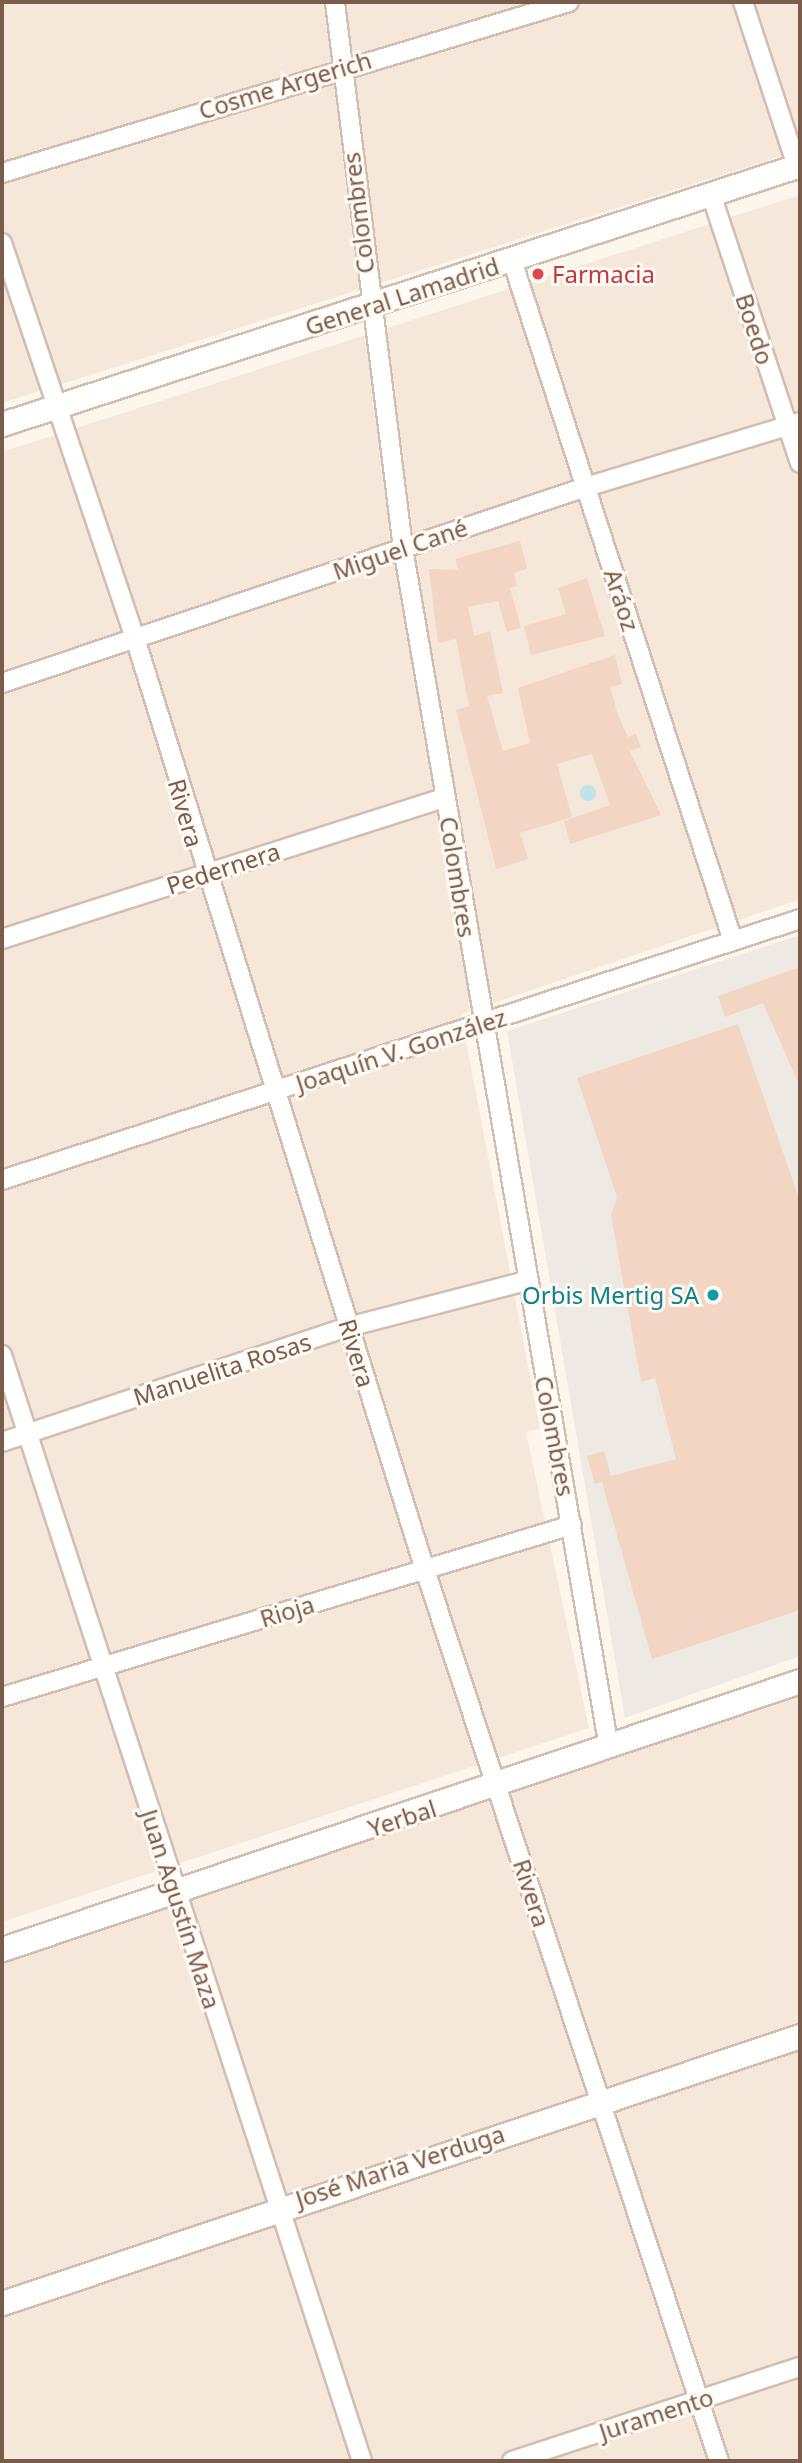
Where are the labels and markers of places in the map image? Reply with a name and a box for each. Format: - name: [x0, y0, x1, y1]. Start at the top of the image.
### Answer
- place label: Farmacia: [552, 260, 655, 288]
- marker: Farmacia: [530, 266, 546, 282]
- place label: Orbis Mertig SA: [522, 1281, 699, 1309]
- marker: Orbis Mertig SA: [705, 1287, 721, 1303]

